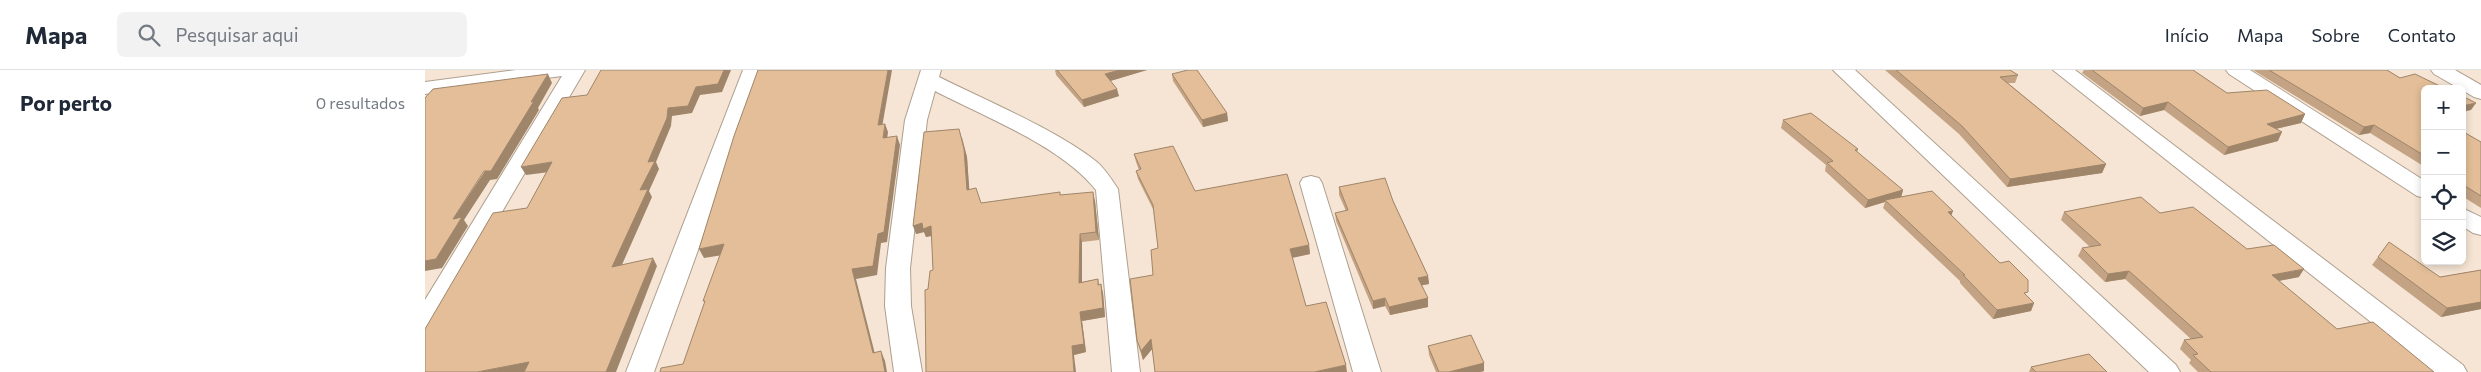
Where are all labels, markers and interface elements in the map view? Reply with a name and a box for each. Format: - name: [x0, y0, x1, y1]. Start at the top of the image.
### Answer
- search box: [117, 12, 467, 57]
- text: Mapa: [25, 20, 87, 49]
- icon: search: [135, 21, 163, 49]
- text: Pesquisar aqui: [175, 23, 299, 46]
- text: Início: [2165, 24, 2209, 46]
- text: Mapa: [2237, 24, 2283, 46]
- text: Sobre: [2311, 24, 2360, 46]
- text: Contato: [2388, 24, 2456, 46]
- map controls: [2421, 85, 2466, 265]
- button: +: [2421, 85, 2466, 130]
- text: Por perto: [20, 90, 112, 115]
- text: 0 resultados: [316, 93, 405, 112]
- button: −: [2421, 130, 2466, 175]
- button: locate: [2421, 175, 2466, 220]
- button: layers: [2421, 220, 2466, 265]

